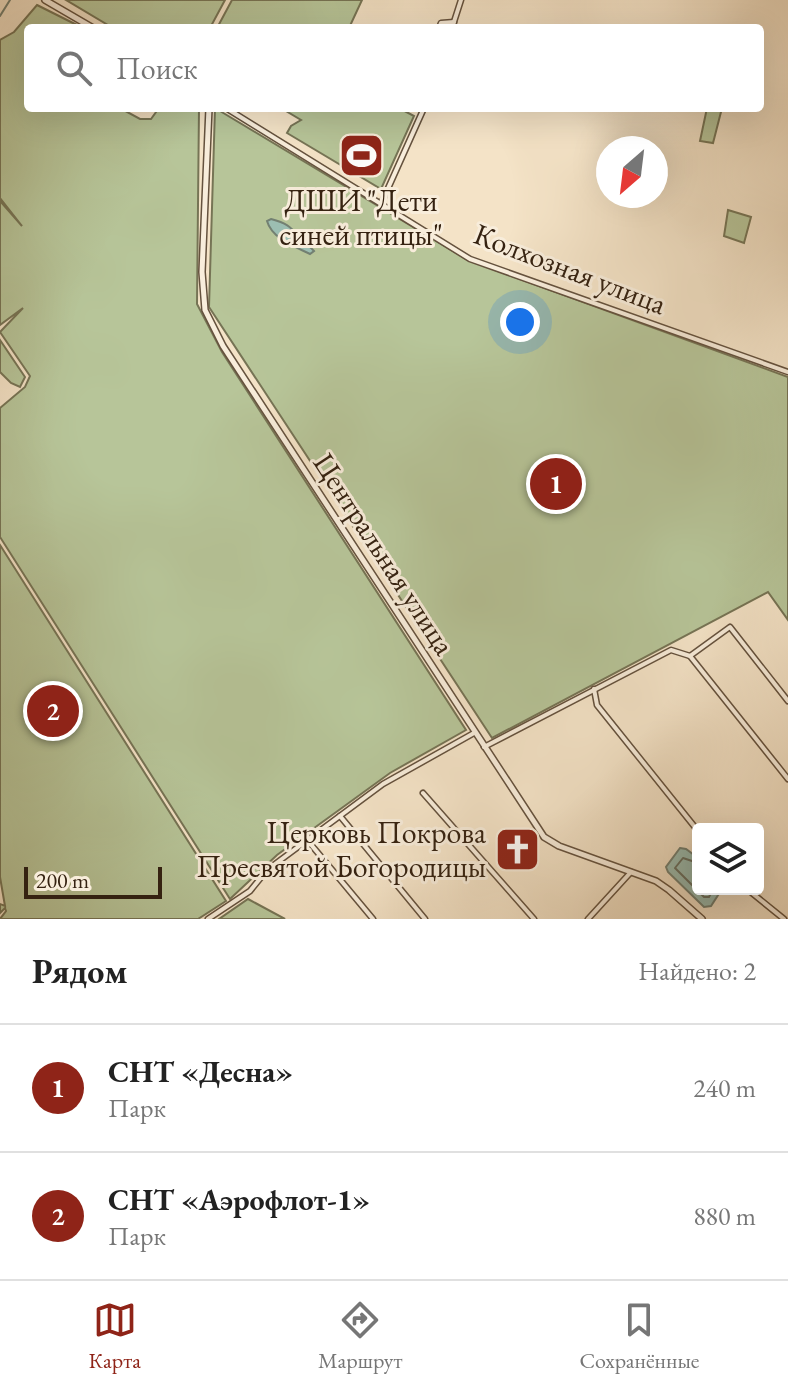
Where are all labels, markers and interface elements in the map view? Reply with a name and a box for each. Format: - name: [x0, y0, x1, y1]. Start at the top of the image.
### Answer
- search box: [24, 24, 764, 112]
- icon: search: [52, 46, 96, 90]
- text: Поиск: [116, 49, 198, 88]
- sports icon: ДШИ "Дети синей птицы": [337, 131, 385, 179]
- north arrow: [596, 136, 668, 208]
- place label: ДШИ "Дети синей птицы": [279, 181, 443, 254]
- street label: Колхозная улица: [469, 214, 672, 323]
- your location: [500, 302, 540, 342]
- street label: Центральная улица: [305, 445, 464, 662]
- pin: 1: [530, 454, 582, 514]
- pin: 2: [27, 681, 79, 741]
- place label: Церковь Покрова Пресвятой Богородицы: [197, 813, 486, 886]
- map controls: [692, 823, 764, 895]
- button: layers: [692, 823, 764, 895]
- church icon: Церковь Покрова Пресвятой Богородицы: [493, 826, 541, 874]
- scale bar: [24, 863, 162, 899]
- text: 200 m: [36, 866, 89, 895]
- text: Рядом: [32, 949, 127, 993]
- text: Найдено: 2: [638, 954, 756, 988]
- text: СНТ «Десна»: [108, 1052, 293, 1091]
- text: 1: [51, 1071, 65, 1105]
- text: 240 m: [693, 1071, 756, 1105]
- text: Парк: [108, 1091, 166, 1125]
- text: СНТ «Аэрофлот-1»: [108, 1180, 370, 1219]
- text: 2: [51, 1199, 65, 1233]
- text: 880 m: [693, 1199, 756, 1233]
- text: Парк: [108, 1219, 166, 1253]
- tab: Карта: [89, 1298, 141, 1375]
- tab: Маршрут: [318, 1298, 402, 1375]
- tab: Сохранённые: [579, 1298, 699, 1375]

